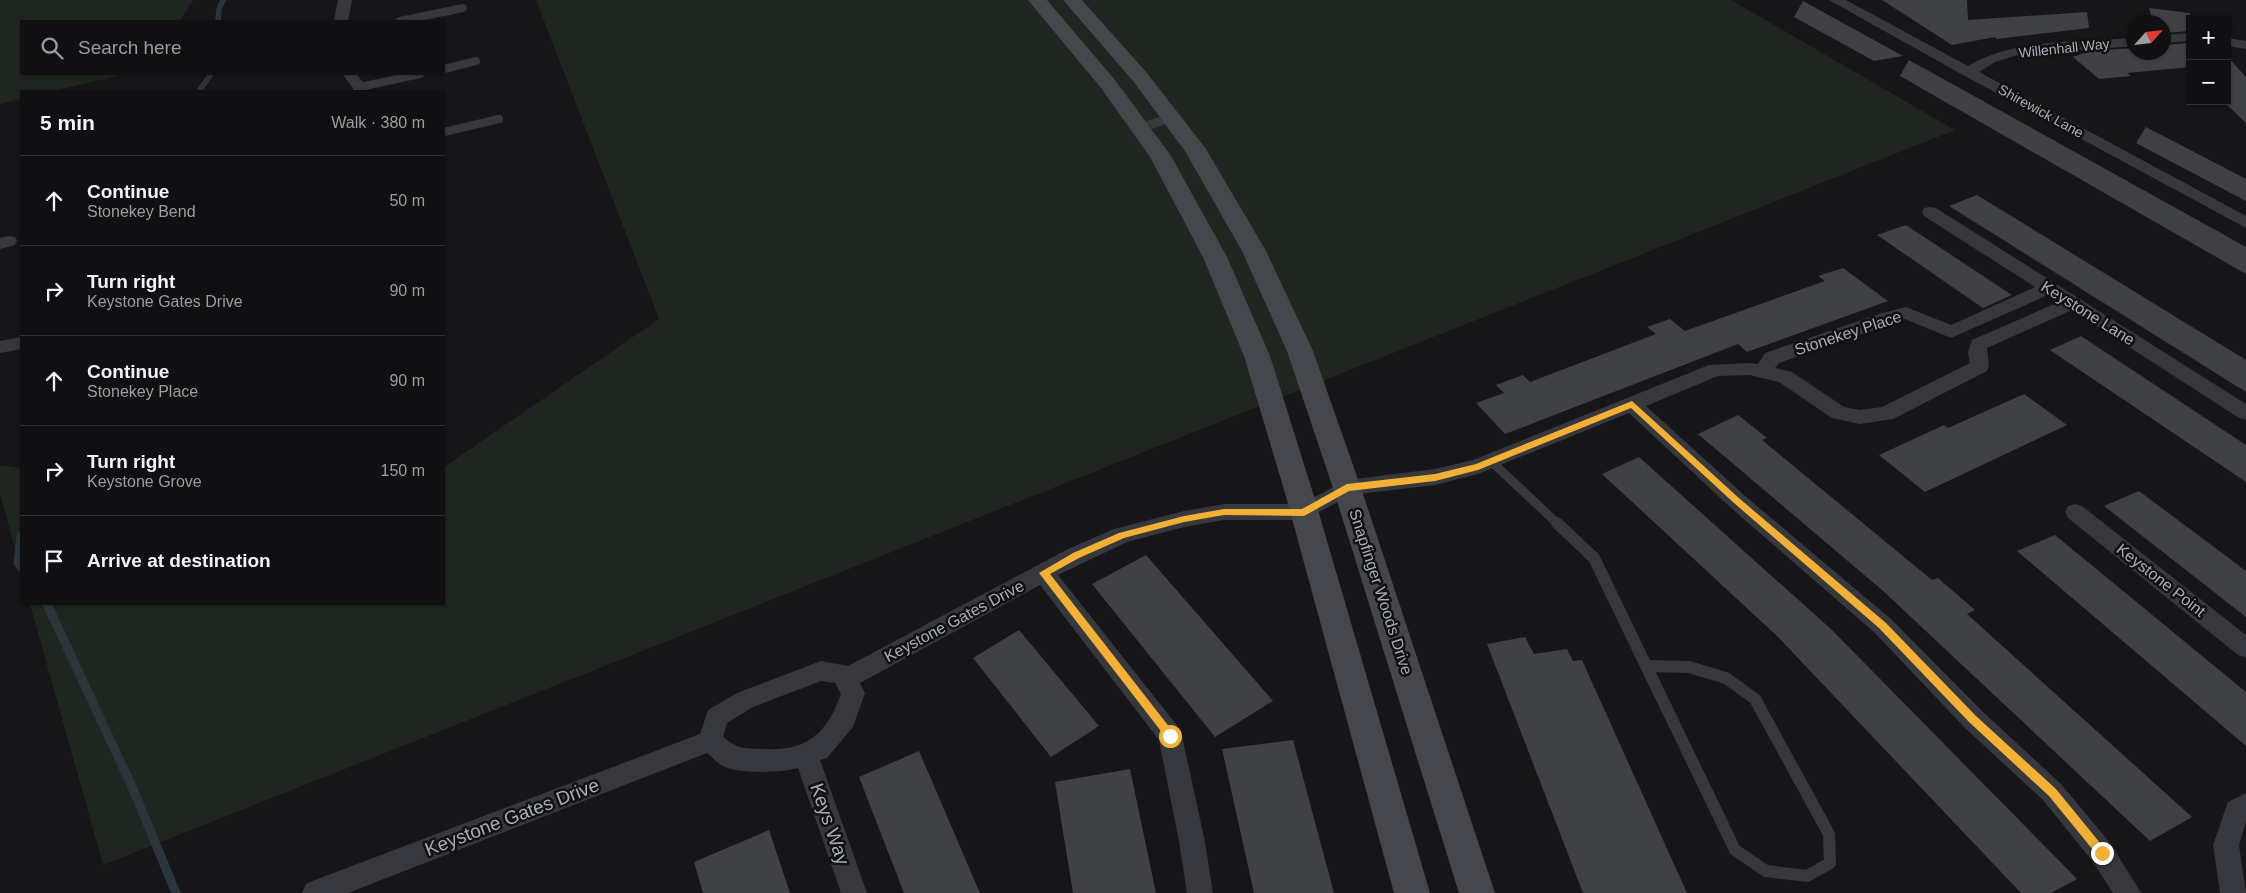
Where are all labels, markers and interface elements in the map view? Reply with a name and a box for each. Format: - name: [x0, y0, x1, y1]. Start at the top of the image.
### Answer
- north arrow: [2126, 15, 2171, 60]
- map controls: [2186, 15, 2231, 105]
- button: +: [2186, 15, 2231, 60]
- search box: [20, 20, 445, 75]
- icon: search: [38, 34, 66, 62]
- street label: Willenhall Way: [2018, 35, 2110, 61]
- text: Search here: [78, 37, 182, 58]
- button: −: [2186, 60, 2231, 105]
- street label: Shirewick Lane: [1996, 81, 2087, 141]
- text: 5 min: [40, 111, 95, 134]
- text: Walk · 380 m: [331, 114, 425, 131]
- text: Continue: [87, 181, 169, 202]
- icon: ahead: [40, 187, 68, 215]
- text: 50 m: [389, 192, 425, 209]
- text: Stonekey Bend: [87, 203, 196, 220]
- text: Turn right: [87, 271, 175, 292]
- icon: right: [40, 277, 68, 305]
- street label: Keystone Lane: [2038, 278, 2138, 349]
- text: 90 m: [389, 282, 425, 299]
- text: Keystone Gates Drive: [87, 293, 243, 310]
- street label: Stonekey Place: [1793, 308, 1904, 358]
- text: Continue: [87, 361, 169, 382]
- icon: ahead: [40, 367, 68, 395]
- text: 90 m: [389, 372, 425, 389]
- text: Stonekey Place: [87, 383, 198, 400]
- text: Turn right: [87, 451, 175, 472]
- icon: right: [40, 457, 68, 485]
- text: 150 m: [381, 462, 425, 479]
- text: Keystone Grove: [87, 473, 202, 490]
- street label: Snapfinger Woods Drive: [1346, 507, 1416, 677]
- street label: Keystone Point: [2113, 540, 2209, 620]
- icon: arrive: [40, 547, 68, 575]
- text: Arrive at destination: [87, 550, 271, 571]
- street label: Keystone Gates Drive: [881, 577, 1027, 665]
- route start: [1159, 725, 1182, 748]
- street label: Keystone Gates Drive: [422, 774, 602, 860]
- street label: Keys Way: [806, 780, 854, 868]
- route end: [2091, 842, 2114, 865]

